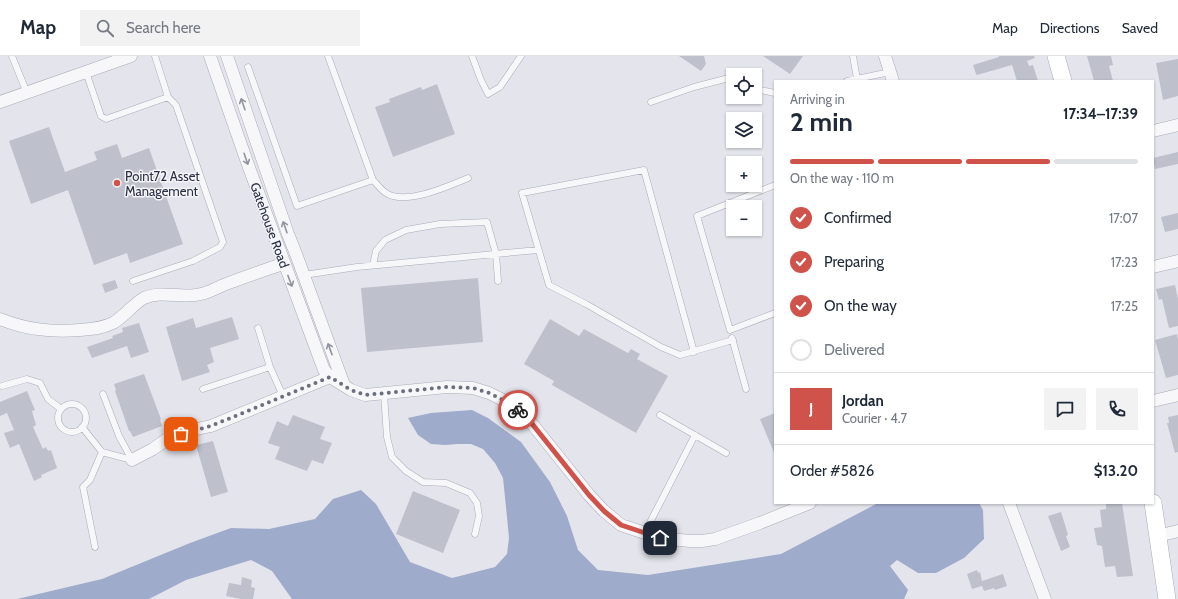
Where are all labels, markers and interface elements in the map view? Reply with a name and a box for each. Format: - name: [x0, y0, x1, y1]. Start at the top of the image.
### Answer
- search box: [80, 10, 360, 46]
- text: Map: [20, 16, 56, 39]
- icon: search: [94, 17, 116, 39]
- text: Search here: [126, 19, 201, 37]
- text: Map: [992, 19, 1018, 37]
- text: Directions: [1040, 19, 1100, 37]
- text: Saved: [1122, 19, 1158, 37]
- map controls: [726, 68, 762, 236]
- button: locate: [726, 68, 762, 104]
- text: Arriving in: [790, 91, 845, 107]
- one-way arrow: [238, 99, 246, 111]
- text: 17:34–17:39: [1063, 105, 1138, 123]
- text: 2 min: [790, 106, 853, 138]
- button: layers: [726, 112, 762, 148]
- one-way arrow: [242, 153, 250, 165]
- button: +: [726, 156, 762, 192]
- place label: Point72 Asset Management: [125, 168, 200, 199]
- text: On the way · 110 m: [790, 170, 894, 186]
- marker: Point72 Asset Management: [112, 178, 122, 188]
- street label: Gatehouse Road: [247, 180, 293, 270]
- button: −: [726, 200, 762, 236]
- icon: check: [790, 207, 812, 229]
- text: Confirmed: [824, 209, 892, 227]
- text: 17:07: [1109, 210, 1138, 226]
- one-way arrow: [281, 221, 289, 233]
- icon: check: [790, 251, 812, 273]
- text: Preparing: [824, 253, 884, 271]
- text: 17:23: [1111, 254, 1138, 270]
- one-way arrow: [286, 275, 294, 287]
- icon: check: [790, 295, 812, 317]
- text: On the way: [824, 297, 897, 315]
- text: 17:25: [1111, 298, 1138, 314]
- text: Delivered: [824, 341, 885, 359]
- one-way arrow: [325, 343, 333, 355]
- button: chat: [1044, 388, 1086, 430]
- button: phone: [1096, 388, 1138, 430]
- courier: [498, 390, 538, 430]
- text: Jordan: [842, 392, 884, 410]
- icon: bike: [507, 399, 529, 421]
- text: J: [809, 400, 813, 418]
- text: Courier · 4.7: [842, 410, 907, 426]
- pin: [164, 417, 198, 451]
- icon: bag: [170, 423, 192, 445]
- text: Order #5826: [790, 462, 874, 480]
- text: $13.20: [1094, 462, 1138, 480]
- pin: [643, 521, 677, 555]
- icon: home: [649, 527, 671, 549]

